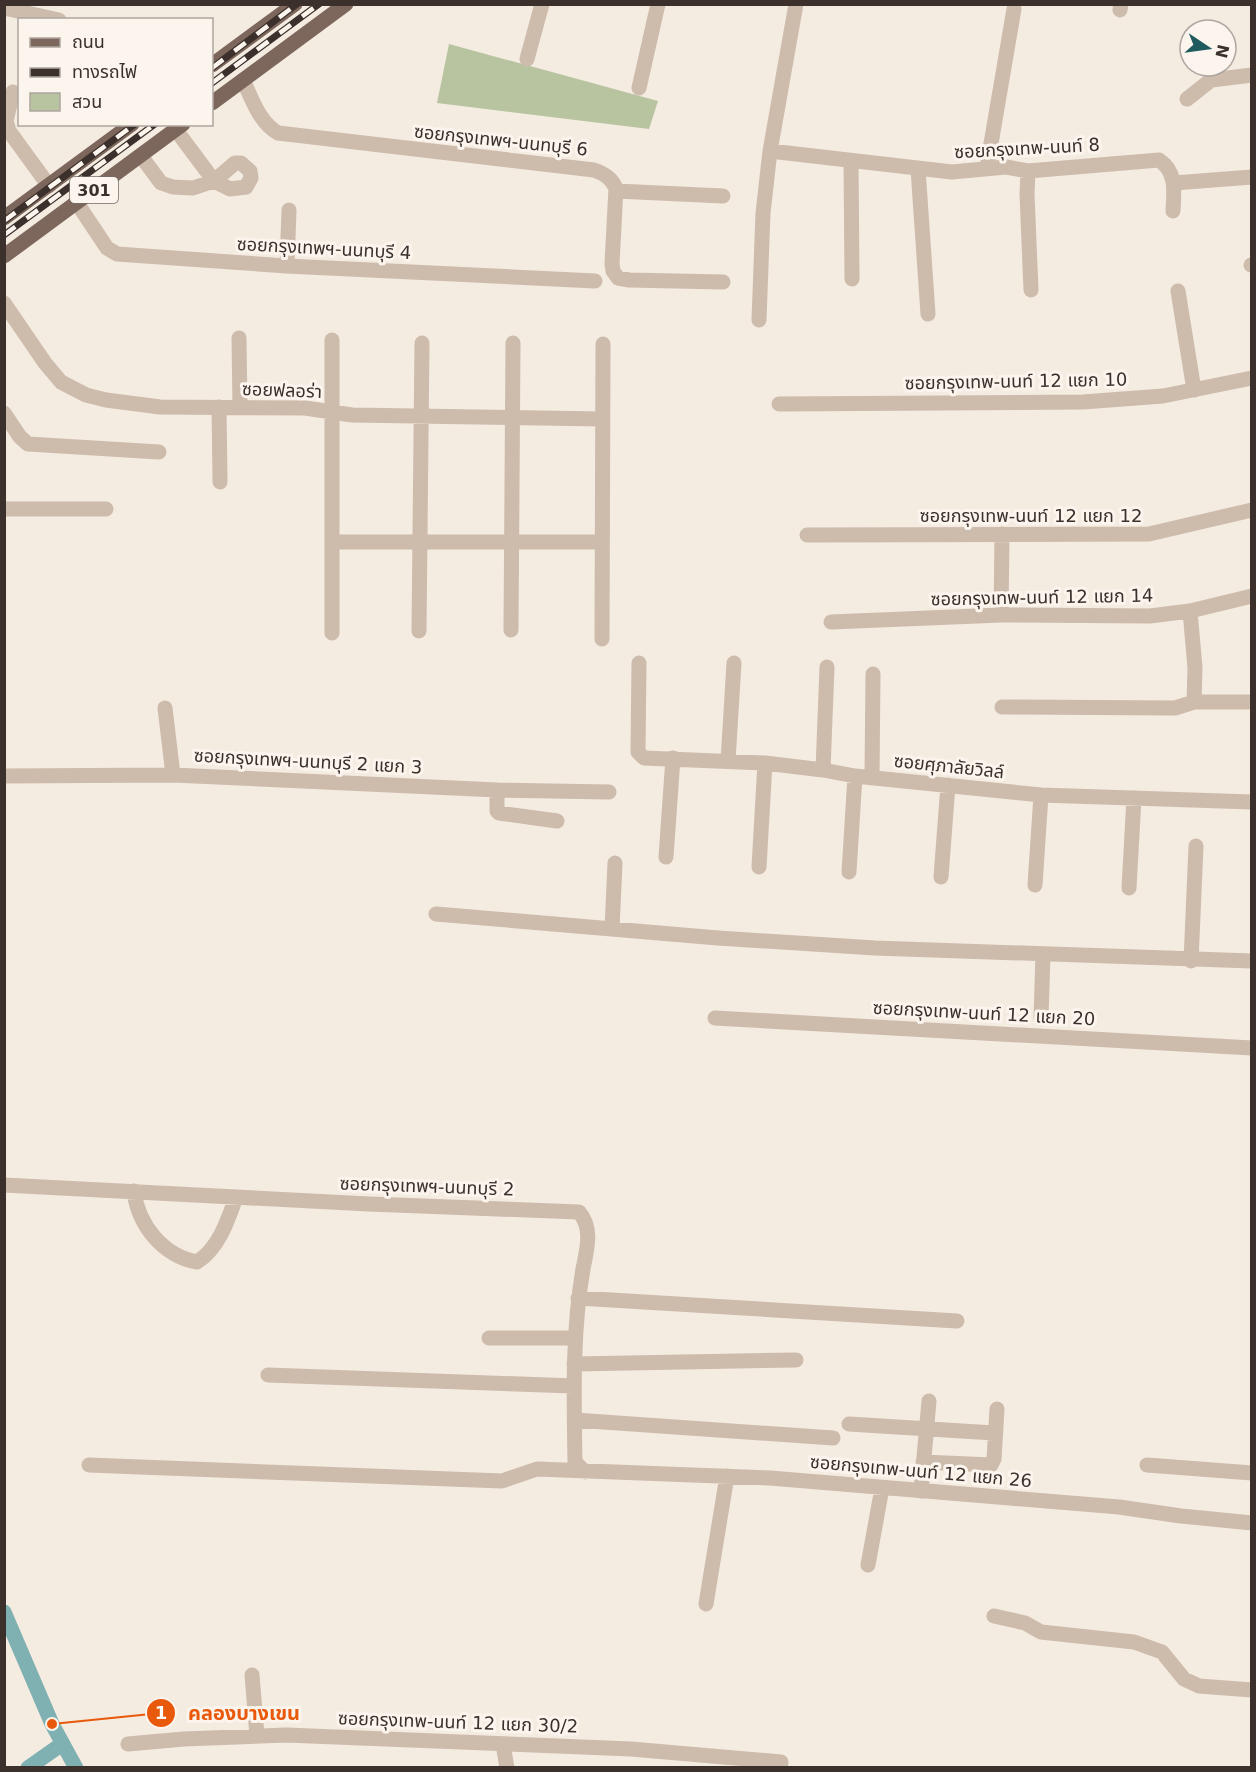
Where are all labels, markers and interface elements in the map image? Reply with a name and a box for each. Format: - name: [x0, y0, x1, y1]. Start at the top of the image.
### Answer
- legend: [18, 18, 213, 126]
- north arrow: [1178, 18, 1238, 78]
- text: ถนน: [72, 31, 105, 52]
- text: N: [1211, 43, 1233, 60]
- text: ทางรถไฟ: [72, 61, 137, 82]
- text: สวน: [72, 91, 102, 112]
- street label: ซอยกรุงเทพฯ-นนทบุรี 6: [413, 120, 589, 161]
- street label: ซอยกรุงเทพ-นนท์ 8: [954, 134, 1100, 163]
- road number: 301: [70, 177, 118, 203]
- street label: ซอยกรุงเทพฯ-นนทบุรี 4: [236, 233, 412, 264]
- street label: ซอยกรุงเทพ-นนท์ 12 แยก 10: [904, 369, 1128, 394]
- street label: ซอยฟลอร่า: [242, 378, 322, 402]
- street label: ซอยกรุงเทพ-นนท์ 12 แยก 12: [920, 505, 1142, 527]
- street label: ซอยกรุงเทพ-นนท์ 12 แยก 14: [930, 585, 1154, 610]
- street label: ซอยกรุงเทพฯ-นนทบุรี 2 แยก 3: [193, 745, 423, 778]
- street label: ซอยศุภาลัยวิลล์: [893, 750, 1005, 783]
- street label: ซอยกรุงเทพ-นนท์ 12 แยก 20: [872, 997, 1096, 1030]
- street label: ซอยกรุงเทพฯ-นนทบุรี 2: [339, 1172, 515, 1201]
- street label: ซอยกรุงเทพ-นนท์ 12 แยก 26: [809, 1451, 1033, 1492]
- callout: คลองบางเขน: [146, 1694, 312, 1732]
- text: คลองบางเขน: [188, 1701, 300, 1725]
- text: 1: [155, 1702, 167, 1723]
- street label: ซอยกรุงเทพ-นนท์ 12 แยก 30/2: [338, 1707, 578, 1738]

